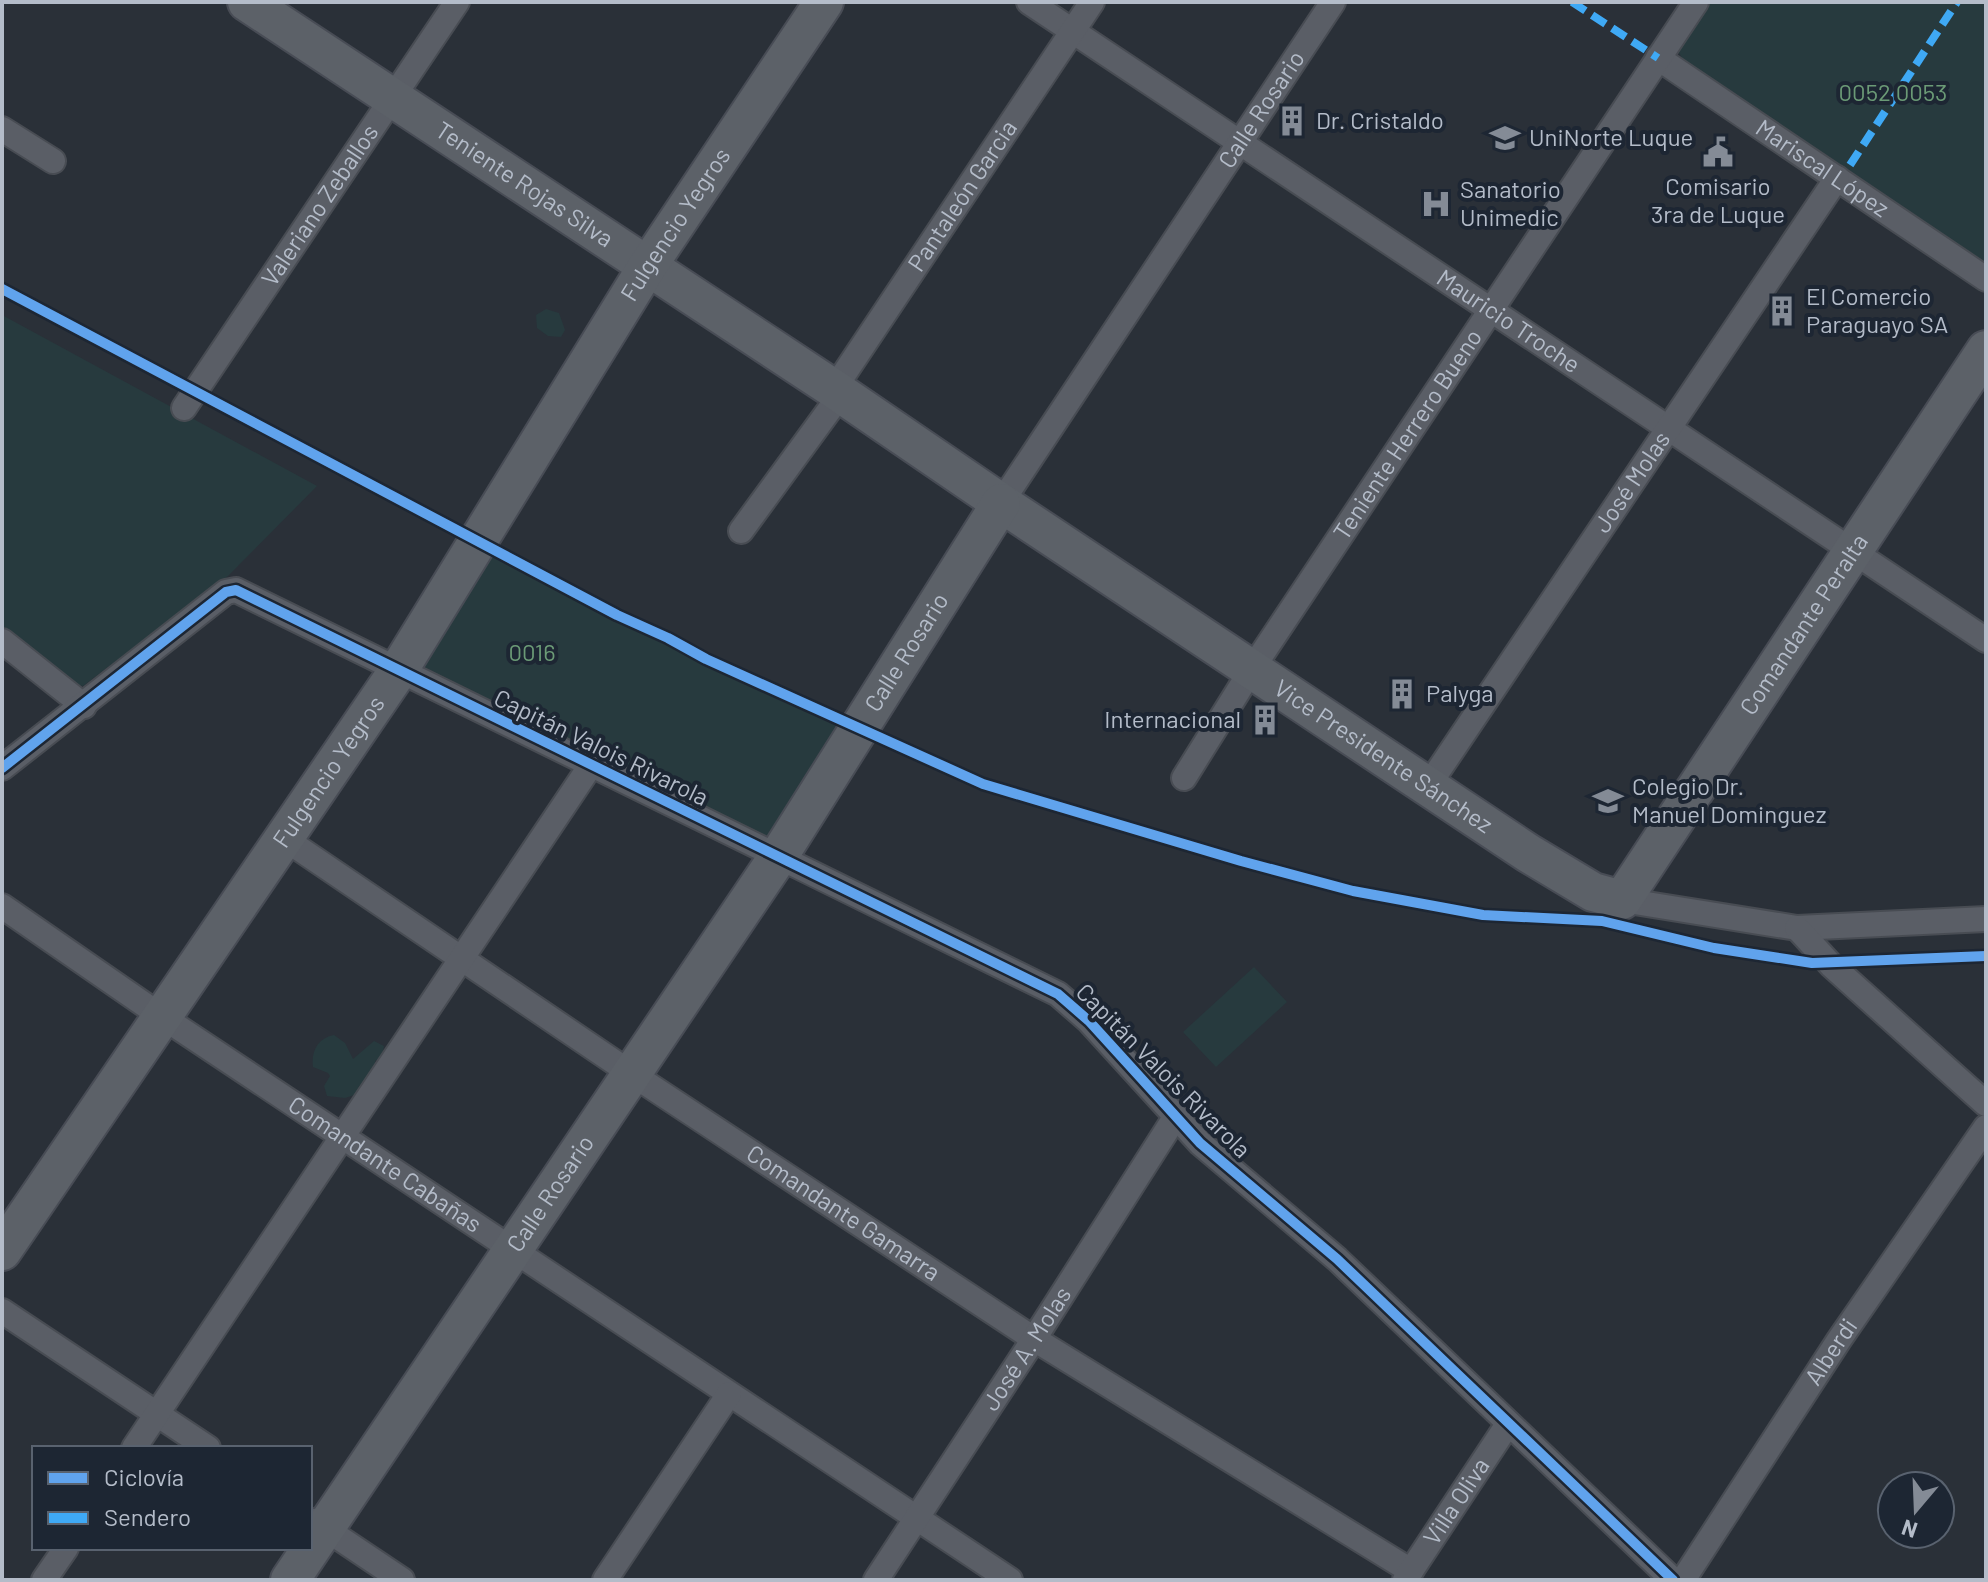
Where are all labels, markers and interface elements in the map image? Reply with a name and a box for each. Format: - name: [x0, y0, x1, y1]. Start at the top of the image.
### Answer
- street label: Calle Rosario: [1211, 45, 1310, 173]
- park label: 0052 0053: [1839, 77, 1947, 106]
- building icon: Dr. Cristaldo: [1275, 104, 1309, 138]
- place label: Dr. Cristaldo: [1316, 105, 1444, 134]
- street label: Mariscal López: [1751, 112, 1895, 222]
- street label: Teniente Rojas Silva: [431, 114, 619, 253]
- street label: Pantaleón Garcia: [901, 114, 1022, 276]
- street label: Valeriano Zeballos: [254, 118, 384, 291]
- school or university icon: UniNorte Luque: [1488, 121, 1522, 155]
- place label: UniNorte Luque: [1529, 122, 1693, 151]
- public building icon: Comisario 3ra de Luque: [1701, 135, 1735, 169]
- street label: Fulgencio Yegros: [614, 142, 736, 306]
- place label: Comisario 3ra de Luque: [1651, 171, 1785, 228]
- place label: Sanatorio Unimedic: [1460, 174, 1561, 231]
- hospital icon: Sanatorio Unimedic: [1419, 187, 1453, 221]
- street label: Mauricio Troche: [1432, 262, 1586, 378]
- place label: El Comercio Paraguayo SA: [1806, 281, 1948, 338]
- building icon: El Comercio Paraguayo SA: [1765, 294, 1799, 328]
- street label: Teniente Herrero Bueno: [1326, 323, 1487, 545]
- street label: José Molas: [1587, 425, 1675, 538]
- street label: Comandante Peralta: [1733, 528, 1873, 720]
- street label: Calle Rosario: [857, 587, 954, 716]
- park label: 0016: [508, 637, 556, 666]
- street label: Vice Presidente Sánchez: [1269, 673, 1499, 838]
- building icon: Palyga: [1385, 677, 1419, 711]
- place label: Palyga: [1426, 678, 1494, 707]
- street label: Capitán Valois Rivarola: [490, 682, 714, 811]
- street label: Fulgencio Yegros: [266, 690, 390, 853]
- building icon: Internacional: [1248, 703, 1282, 737]
- place label: Internacional: [1104, 704, 1241, 733]
- place label: Colegio Dr. Manuel Dominguez: [1632, 771, 1826, 828]
- school or university icon: Colegio Dr. Manuel Dominguez: [1591, 784, 1625, 818]
- street label: Capitán Valois Rivarola: [1071, 977, 1257, 1163]
- street label: Comandante Cabañas: [284, 1089, 488, 1238]
- street label: Calle Rosario: [500, 1129, 599, 1257]
- street label: Comandante Gamarra: [742, 1138, 946, 1286]
- street label: José A. Molas: [975, 1281, 1077, 1416]
- street label: Alberdi: [1798, 1312, 1863, 1390]
- legend: [32, 1446, 312, 1550]
- street label: Villa Oliva: [1416, 1452, 1495, 1550]
- text: Ciclovía: [104, 1462, 184, 1491]
- north arrow: [1876, 1470, 1956, 1550]
- text: Sendero: [104, 1502, 191, 1531]
- text: N: [1898, 1515, 1920, 1545]

